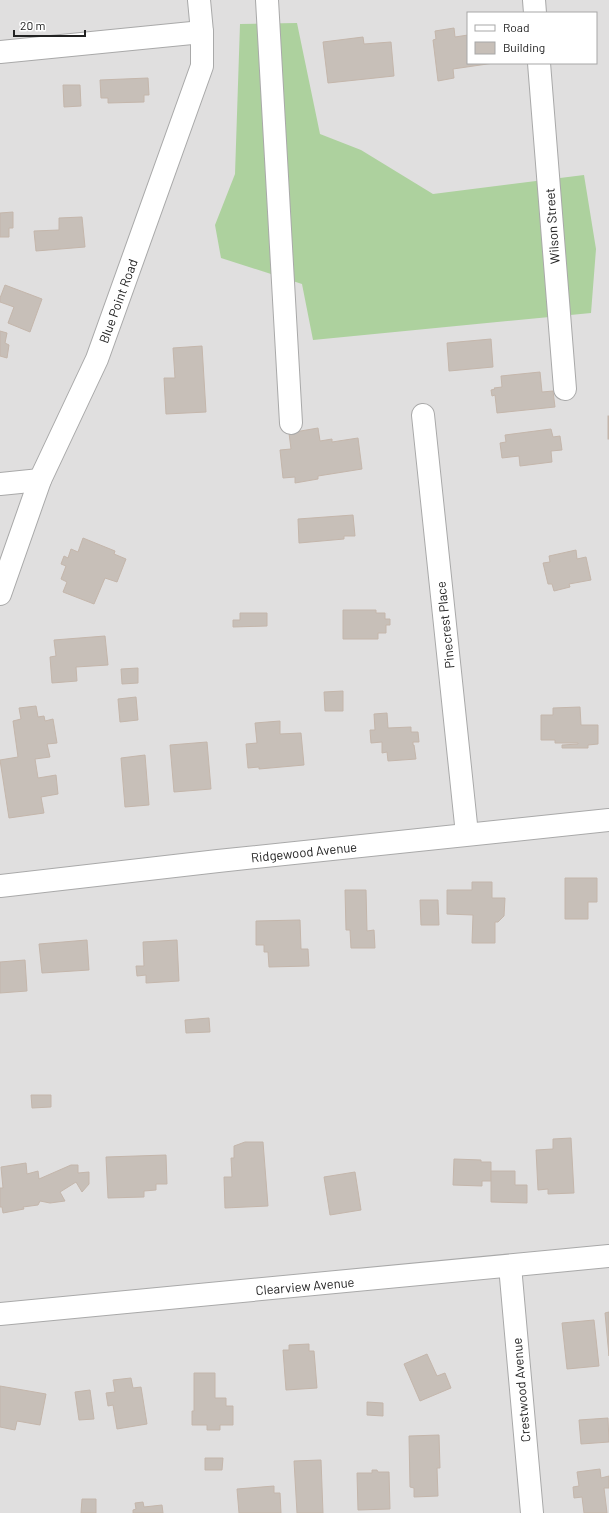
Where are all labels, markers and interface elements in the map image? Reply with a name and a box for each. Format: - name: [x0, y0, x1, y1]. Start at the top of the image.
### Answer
- scale bar: [14, 12, 85, 38]
- legend: [467, 12, 597, 64]
- text: 20 m: [20, 18, 46, 32]
- text: Road: [503, 20, 530, 34]
- text: Building: [503, 40, 545, 54]
- street label: Wilson Street: [541, 187, 563, 265]
- street label: Blue Point Road: [95, 257, 141, 345]
- street label: Pinecrest Place: [432, 581, 458, 669]
- street label: Ridgewood Avenue: [250, 838, 358, 866]
- street label: Clearview Avenue: [255, 1274, 355, 1298]
- street label: Crestwood Avenue: [508, 1337, 534, 1443]

